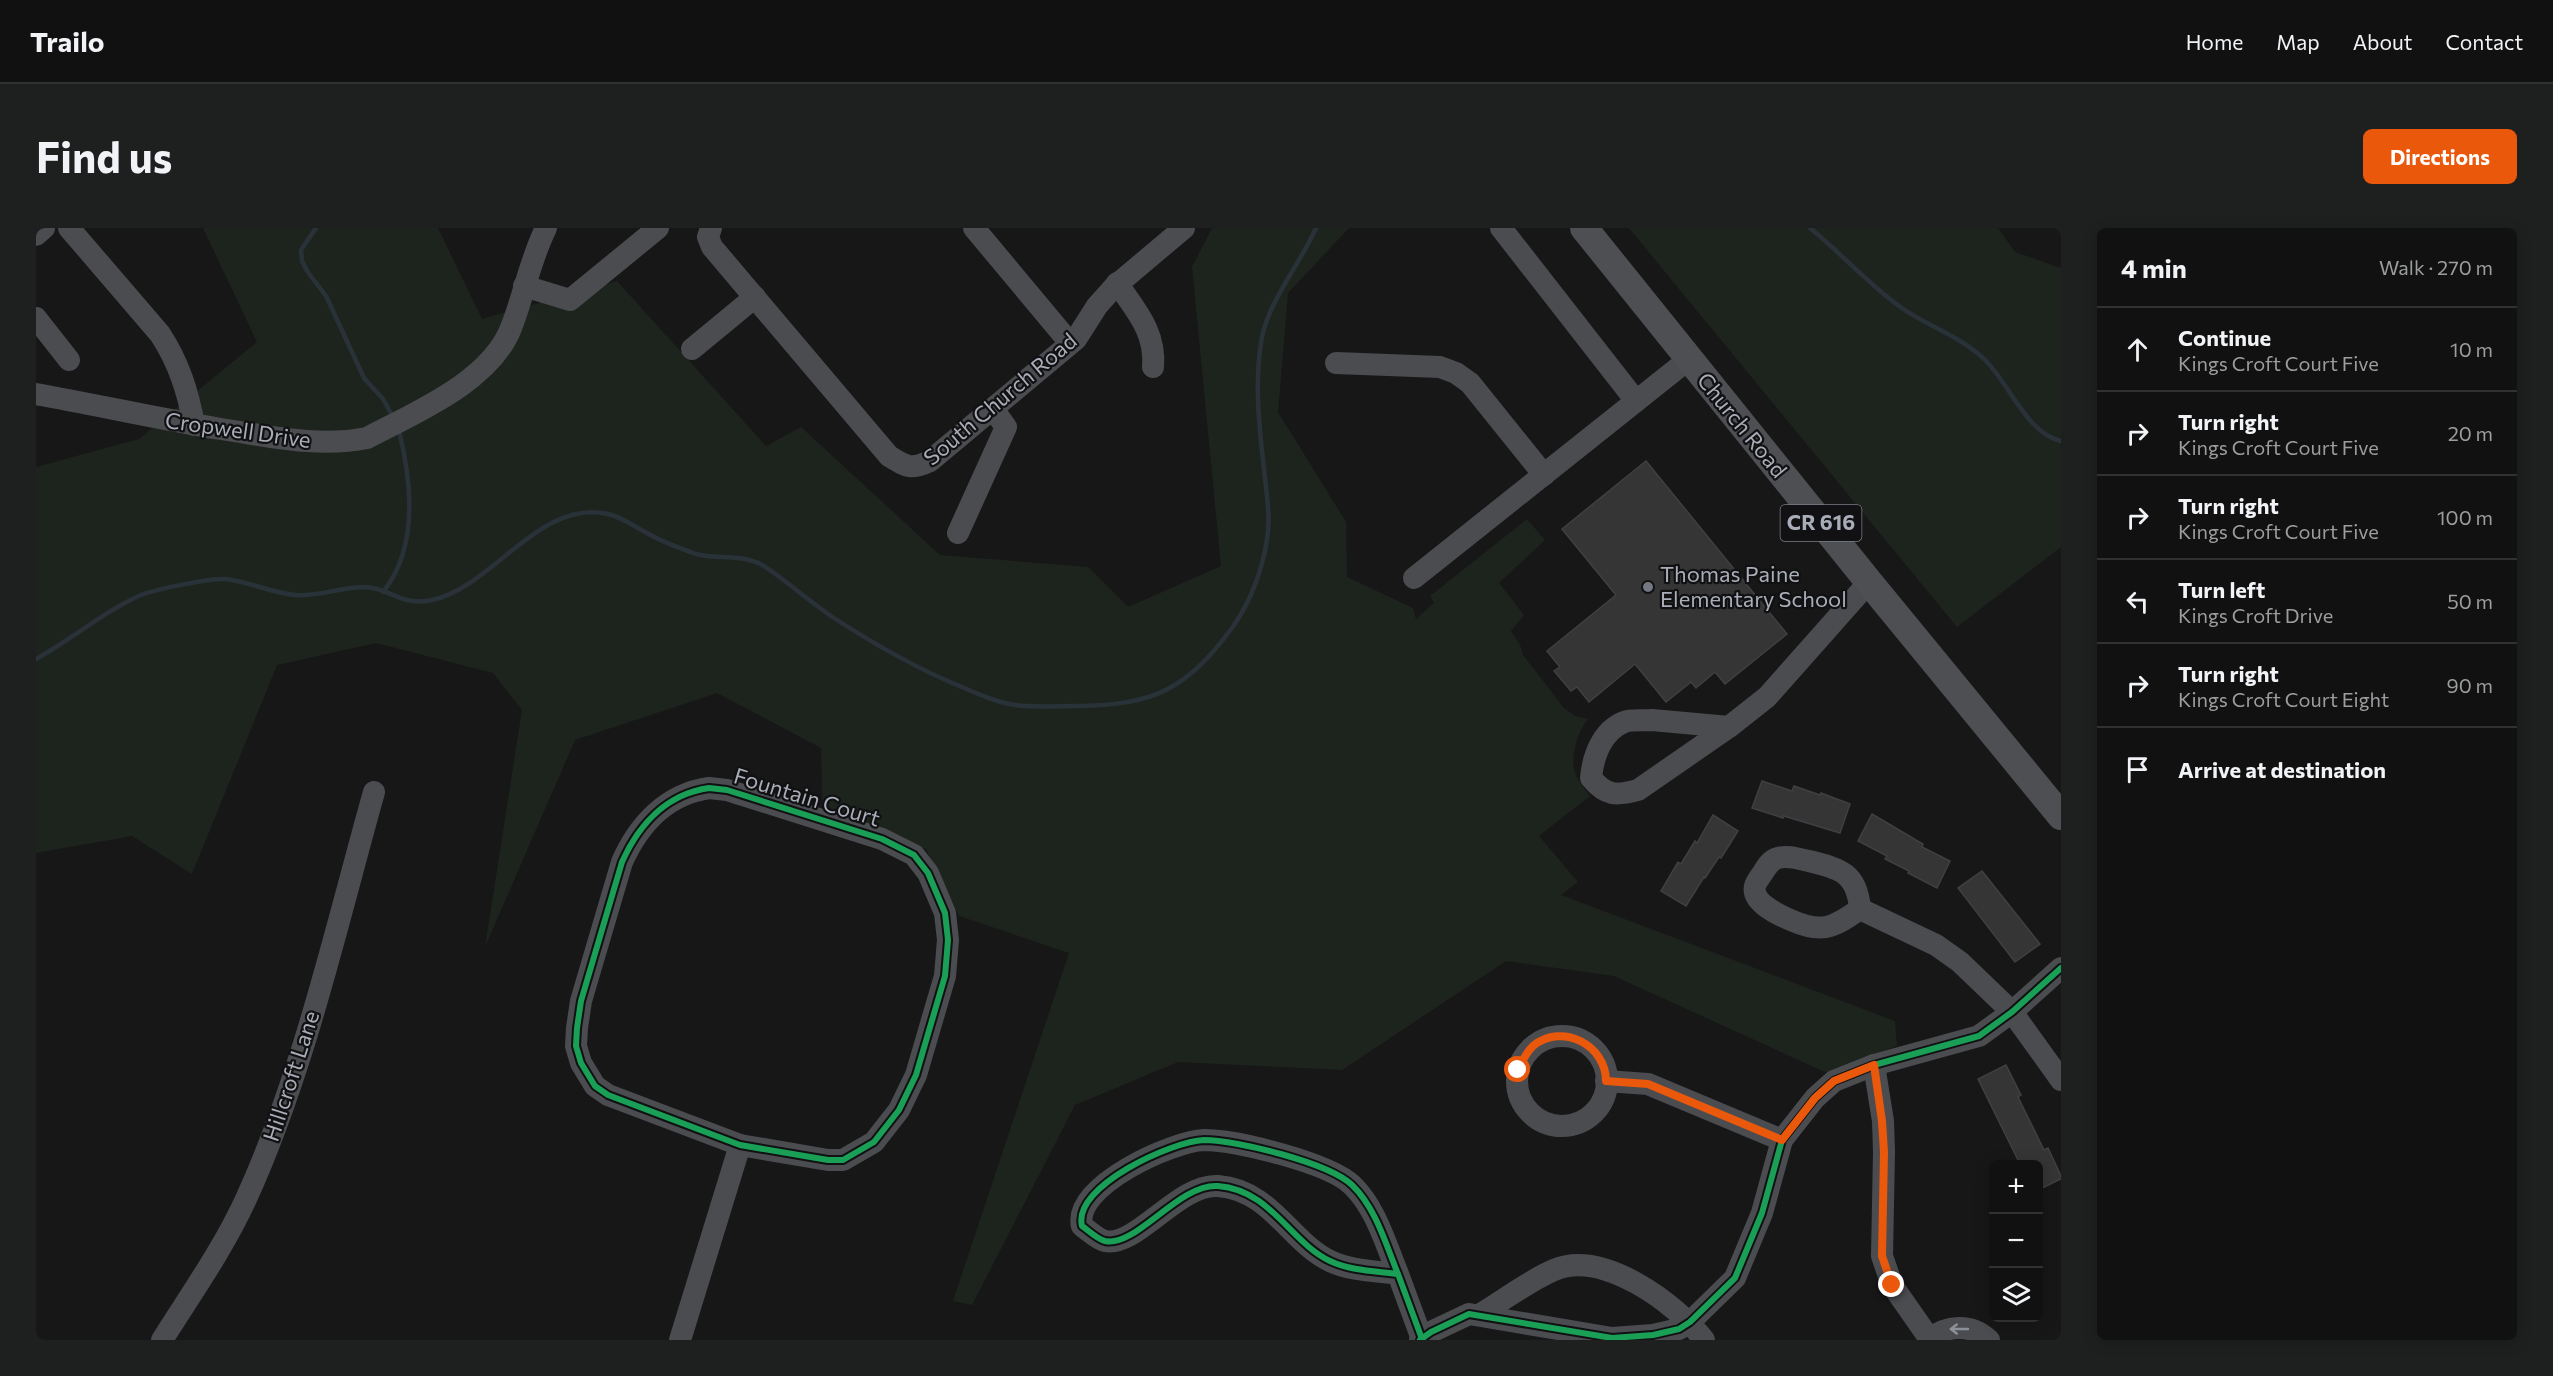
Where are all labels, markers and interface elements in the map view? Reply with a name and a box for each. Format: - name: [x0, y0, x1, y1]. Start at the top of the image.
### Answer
- text: Trailo: [30, 24, 105, 58]
- text: Home: [2186, 29, 2243, 54]
- text: Map: [2276, 29, 2320, 54]
- text: About: [2353, 29, 2412, 54]
- text: Contact: [2445, 29, 2523, 54]
- button: Directions: [2363, 129, 2517, 184]
- text: Find us: [36, 130, 172, 182]
- text: 4 min: [2121, 252, 2187, 283]
- text: Walk · 270 m: [2379, 255, 2493, 279]
- text: Continue: [2178, 324, 2271, 351]
- street label: South Church Road: [918, 327, 1082, 471]
- icon: ahead: [2121, 333, 2154, 366]
- text: 10 m: [2450, 337, 2493, 361]
- text: Kings Croft Court Five: [2178, 351, 2379, 375]
- street label: Church Road: [1692, 367, 1793, 483]
- street label: Cropwell Drive: [164, 406, 313, 453]
- text: Turn right: [2178, 408, 2279, 435]
- icon: right: [2121, 417, 2154, 450]
- text: 20 m: [2448, 421, 2493, 445]
- text: Kings Croft Court Five: [2178, 435, 2379, 459]
- text: Turn right: [2178, 492, 2279, 519]
- icon: right: [2121, 501, 2154, 534]
- road number: CR 616: [1780, 505, 1862, 541]
- text: 100 m: [2437, 505, 2493, 529]
- text: Kings Croft Court Five: [2178, 519, 2379, 543]
- place label: Thomas Paine Elementary School: [1660, 560, 1847, 612]
- text: Turn left: [2178, 576, 2265, 603]
- marker: Thomas Paine Elementary School: [1641, 580, 1655, 594]
- icon: left: [2121, 585, 2154, 618]
- text: 50 m: [2447, 589, 2493, 613]
- text: Kings Croft Drive: [2178, 603, 2333, 627]
- text: Turn right: [2178, 660, 2279, 687]
- icon: right: [2121, 669, 2154, 702]
- text: 90 m: [2447, 673, 2493, 697]
- text: Kings Croft Court Eight: [2178, 687, 2389, 711]
- icon: arrive: [2121, 753, 2154, 786]
- text: Arrive at destination: [2178, 756, 2386, 783]
- street label: Fountain Court: [731, 761, 884, 832]
- street label: Hillcroft Lane: [257, 1007, 324, 1145]
- route start: [1504, 1056, 1530, 1082]
- map controls: [1989, 1160, 2043, 1322]
- button: +: [1989, 1160, 2043, 1214]
- button: −: [1989, 1214, 2043, 1268]
- button: layers: [1989, 1268, 2043, 1322]
- route end: [1878, 1271, 1904, 1297]
- one-way arrow: [1950, 1323, 1970, 1335]

